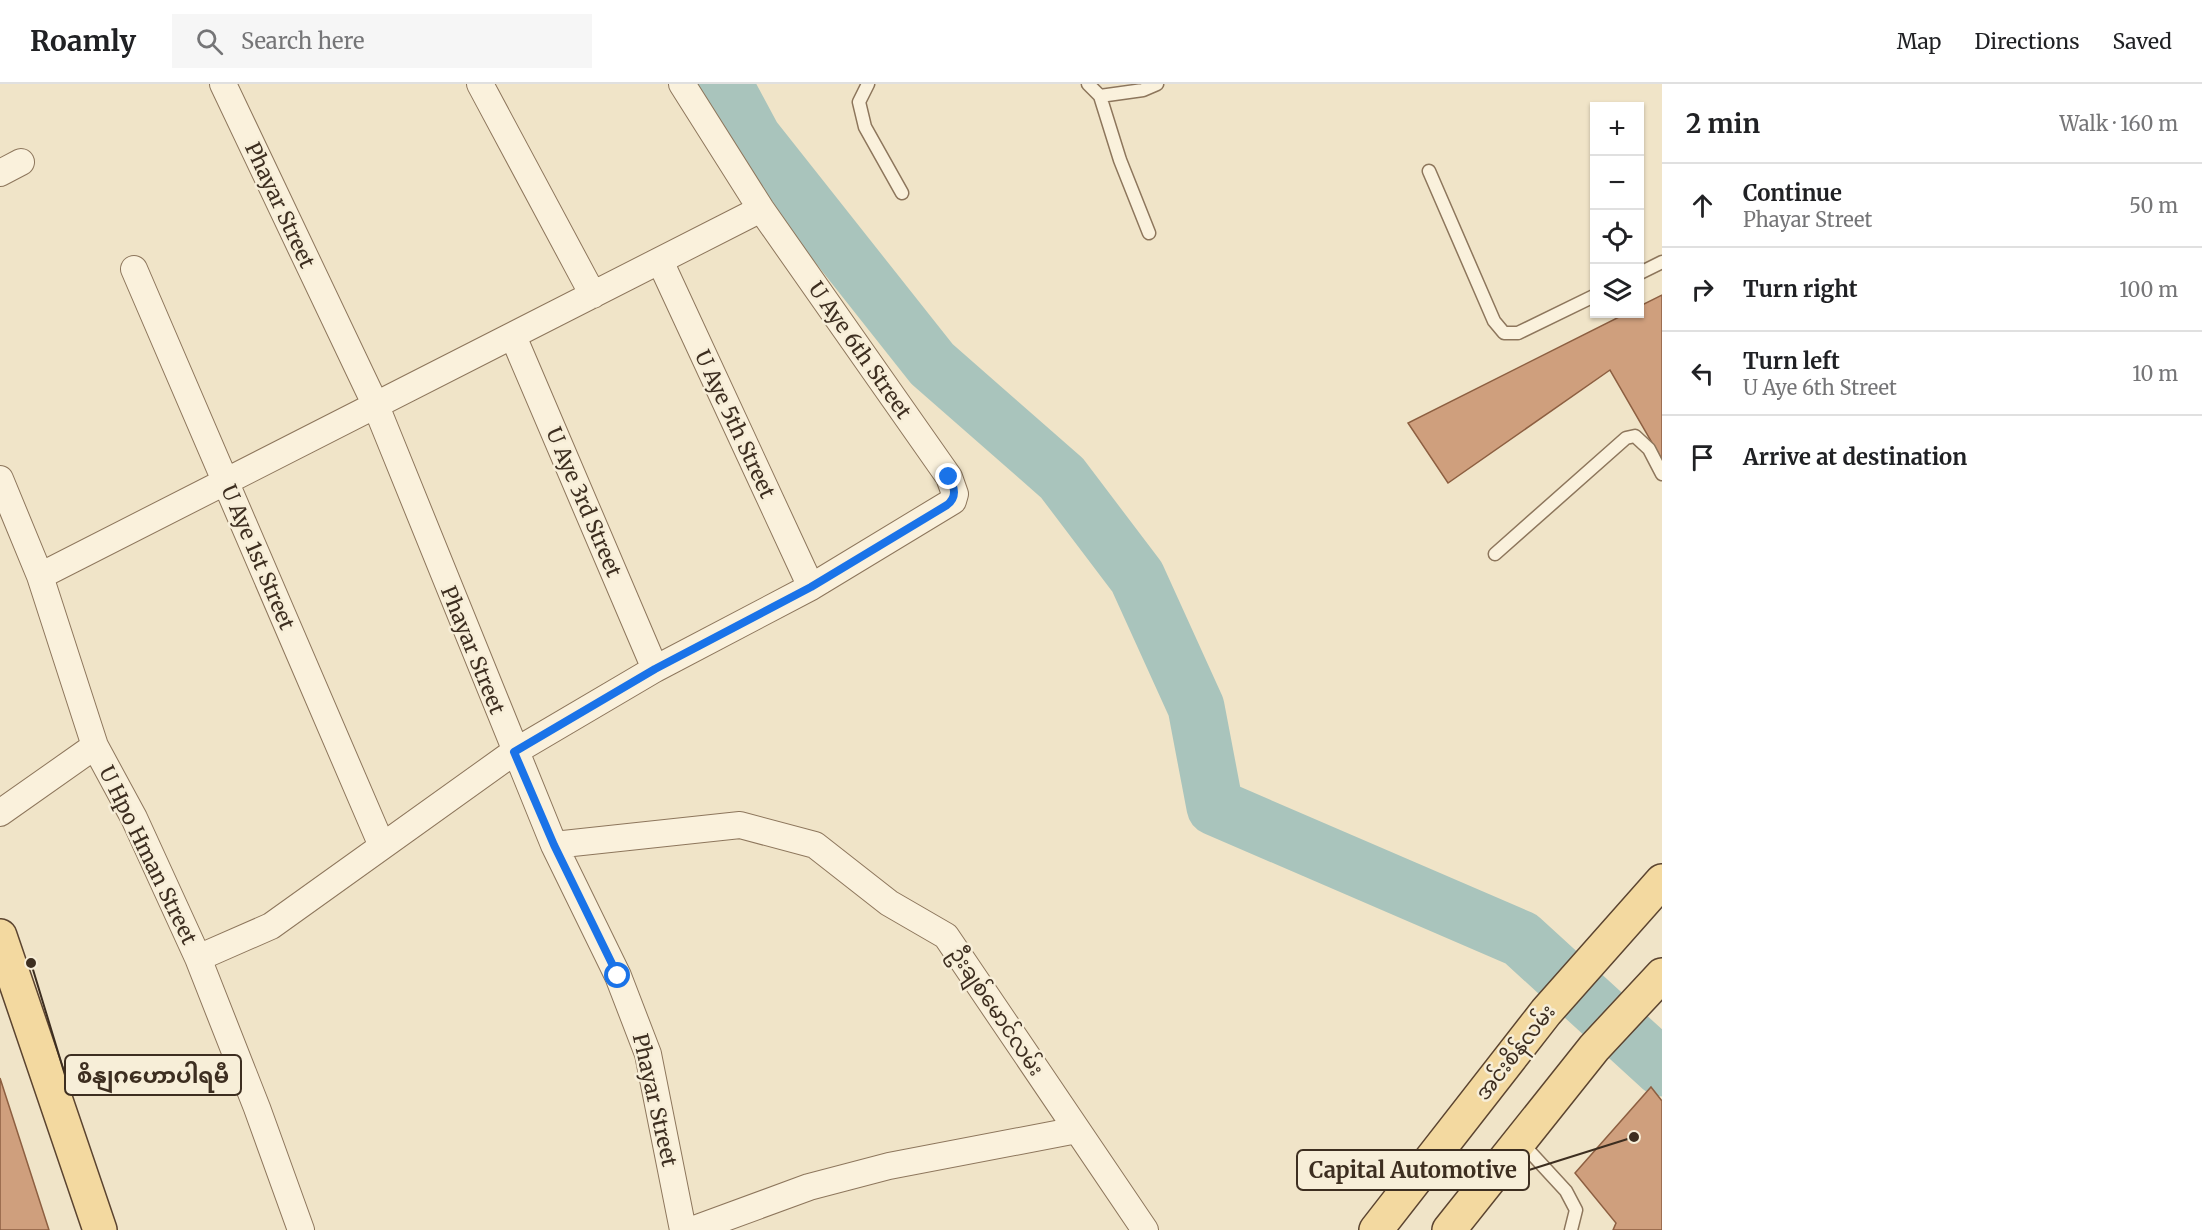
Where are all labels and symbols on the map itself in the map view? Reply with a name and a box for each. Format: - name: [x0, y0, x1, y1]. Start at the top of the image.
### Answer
- street label: Phayar Street: [239, 138, 321, 272]
- street label: U Aye 6th Street: [803, 276, 917, 424]
- street label: U Aye 5th Street: [689, 346, 781, 502]
- street label: U Aye 3rd Street: [540, 423, 628, 581]
- route end: [935, 463, 961, 489]
- street label: U Aye 1st Street: [215, 480, 301, 634]
- street label: Phayar Street: [435, 582, 511, 718]
- street label: U Hpo Hman Street: [93, 761, 203, 949]
- street label: ဦးချစ်မောင်လမ်း: [940, 940, 1052, 1084]
- route start: [604, 962, 630, 988]
- street label: အင်းစိန်လမ်း: [1468, 997, 1564, 1108]
- street label: Phayar Street: [627, 1031, 683, 1169]
- callout: စိနျဂဟောပါရမီ: [65, 1055, 241, 1095]
- text: စိနျဂဟောပါရမီ: [77, 1061, 229, 1094]
- callout: Capital Automotive: [1297, 1150, 1529, 1190]
- text: Capital Automotive: [1309, 1156, 1517, 1184]

